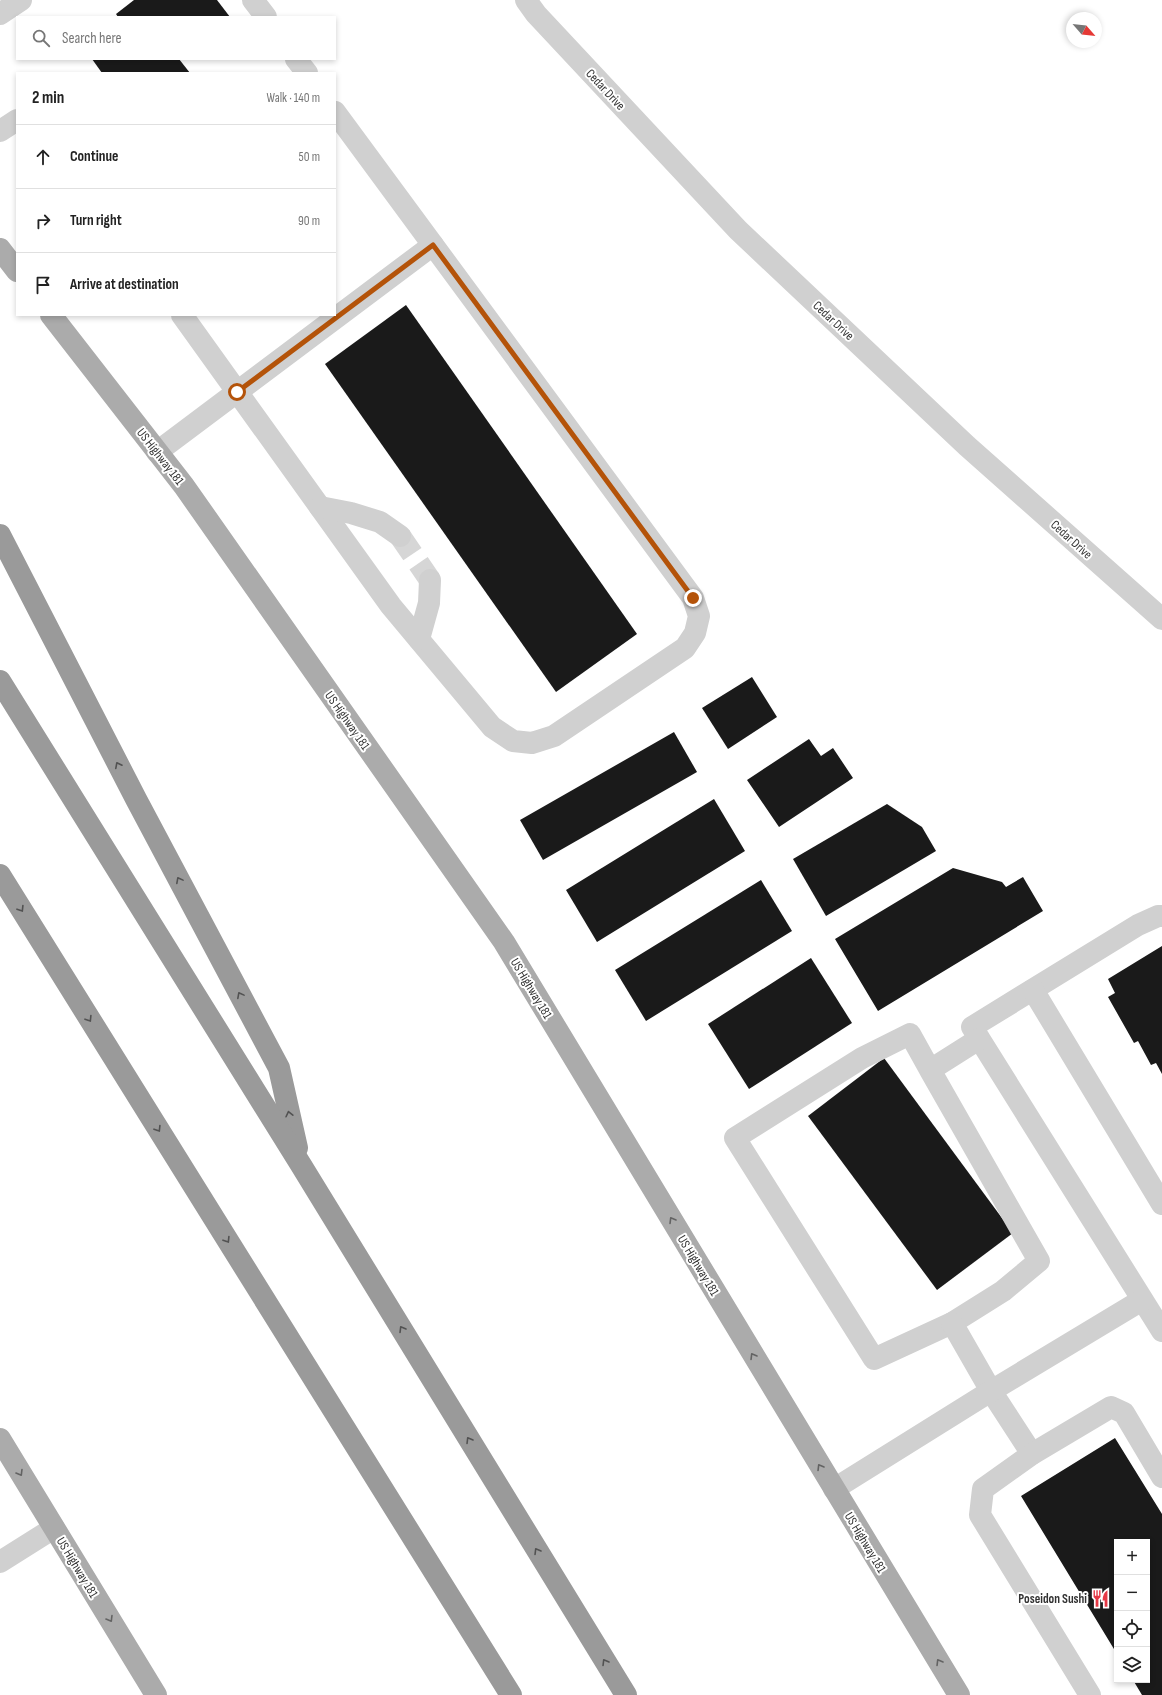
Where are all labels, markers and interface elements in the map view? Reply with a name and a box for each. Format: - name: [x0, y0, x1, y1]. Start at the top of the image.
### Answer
- north arrow: [1066, 12, 1102, 48]
- search box: [16, 16, 336, 60]
- icon: search: [30, 27, 52, 49]
- text: Search here: [62, 29, 122, 48]
- street label: Cedar Drive: [582, 66, 628, 114]
- text: 2 min: [32, 88, 64, 108]
- text: Walk · 140 m: [267, 90, 320, 106]
- icon: ahead: [32, 146, 54, 168]
- text: Continue: [70, 147, 119, 166]
- text: 50 m: [299, 149, 320, 165]
- icon: right: [32, 210, 54, 232]
- text: Turn right: [70, 211, 122, 230]
- text: 90 m: [298, 213, 320, 229]
- icon: arrive: [32, 274, 54, 296]
- text: Arrive at destination: [70, 275, 179, 294]
- street label: Cedar Drive: [809, 298, 857, 344]
- route start: [228, 383, 246, 401]
- street label: US Highway 181: [133, 425, 188, 489]
- street label: Cedar Drive: [1047, 517, 1095, 563]
- route end: [684, 589, 702, 607]
- street label: US Highway 181: [321, 688, 373, 753]
- one-way arrow: [116, 761, 123, 769]
- one-way arrow: [176, 877, 184, 884]
- one-way arrow: [16, 904, 23, 911]
- street label: US Highway 181: [507, 955, 556, 1022]
- one-way arrow: [237, 991, 245, 999]
- one-way arrow: [85, 1015, 92, 1022]
- one-way arrow: [286, 1110, 294, 1117]
- one-way arrow: [153, 1125, 161, 1132]
- one-way arrow: [669, 1217, 676, 1224]
- street label: US Highway 181: [674, 1232, 723, 1299]
- one-way arrow: [222, 1235, 229, 1242]
- one-way arrow: [399, 1326, 406, 1333]
- one-way arrow: [751, 1353, 758, 1360]
- one-way arrow: [467, 1437, 474, 1444]
- one-way arrow: [818, 1464, 825, 1471]
- one-way arrow: [16, 1469, 23, 1476]
- street label: US Highway 181: [841, 1509, 890, 1576]
- street label: US Highway 181: [53, 1534, 102, 1601]
- map controls: [1114, 1539, 1150, 1683]
- button: +: [1114, 1539, 1150, 1575]
- one-way arrow: [535, 1548, 542, 1555]
- button: −: [1114, 1575, 1150, 1611]
- restaurant icon: Poseidon Sushi: [1090, 1588, 1110, 1608]
- place label: Poseidon Sushi: [1018, 1591, 1087, 1607]
- button: locate: [1114, 1611, 1150, 1647]
- one-way arrow: [105, 1615, 113, 1622]
- button: layers: [1114, 1647, 1150, 1683]
- one-way arrow: [603, 1659, 610, 1666]
- one-way arrow: [936, 1659, 943, 1666]

